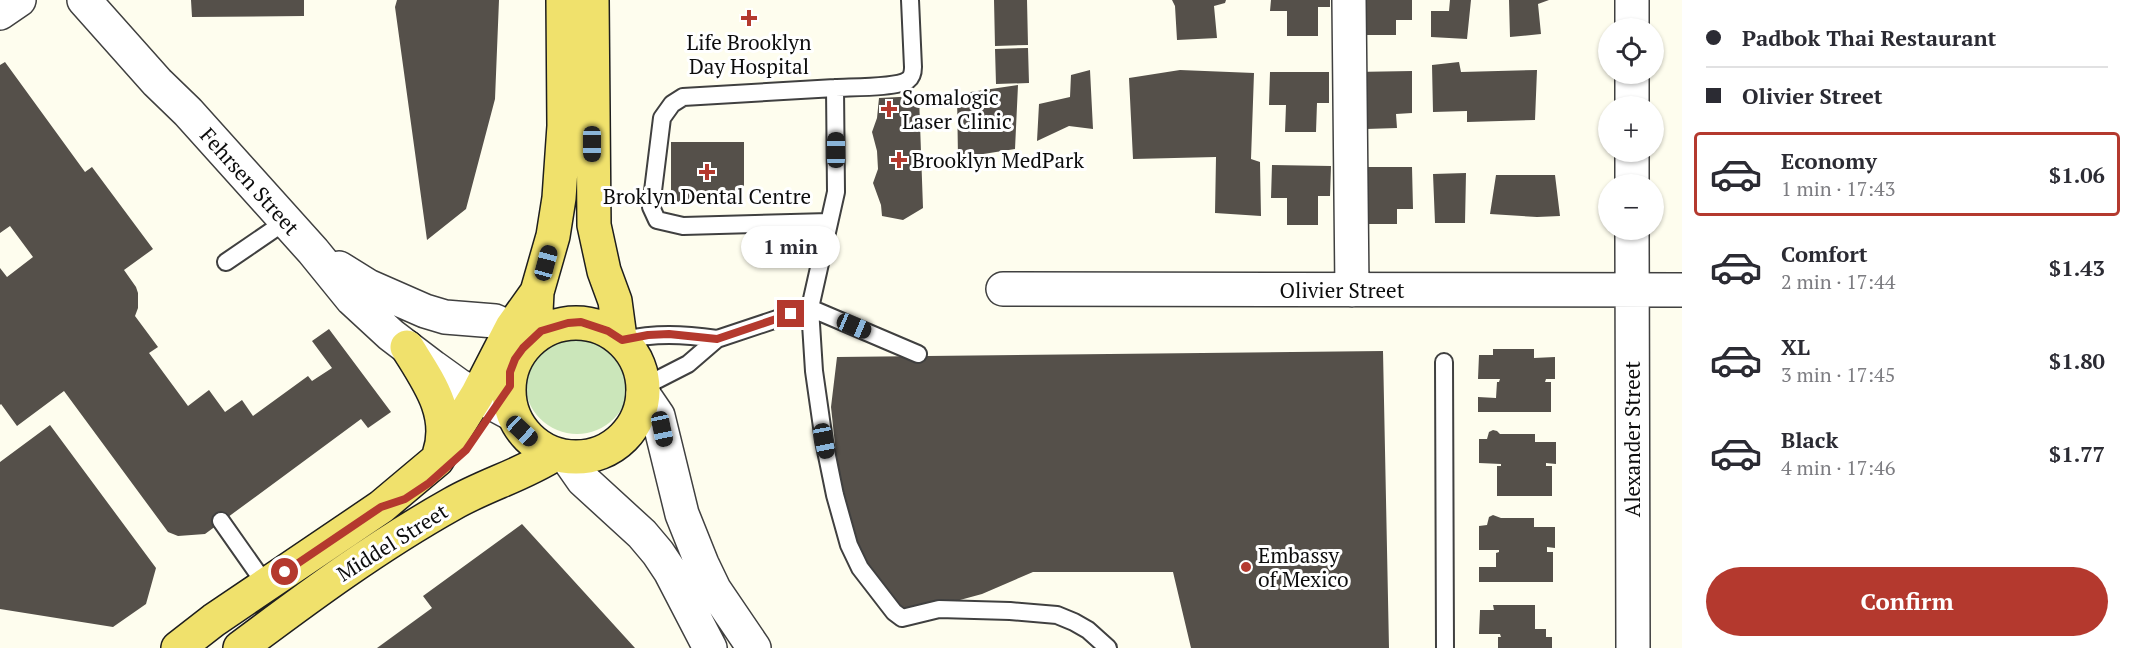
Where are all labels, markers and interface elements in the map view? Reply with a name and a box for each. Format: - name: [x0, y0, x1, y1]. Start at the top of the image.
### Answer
- marker: Life Brooklyn Day Hospital: [740, 9, 758, 27]
- map controls: [1598, 18, 1664, 240]
- button: locate: [1598, 18, 1664, 84]
- text: Padbok Thai Restaurant: [1742, 23, 1996, 52]
- place label: Life Brooklyn Day Hospital: [687, 28, 812, 80]
- text: Olivier Street: [1742, 81, 1883, 110]
- place label: Somalogic Laser Clinic: [902, 83, 1012, 135]
- button: +: [1598, 96, 1664, 162]
- marker: Somalogic Laser Clinic: [880, 100, 898, 118]
- street label: Fehrsen Street: [194, 121, 306, 241]
- car: [583, 126, 601, 162]
- car: [827, 132, 845, 168]
- place label: Brooklyn MedPark: [912, 146, 1084, 174]
- text: Economy: [1781, 146, 1877, 175]
- icon: car: [1709, 147, 1763, 201]
- marker: Brooklyn MedPark: [890, 151, 908, 169]
- text: $1.06: [2049, 160, 2105, 189]
- marker: Broklyn Dental Centre: [698, 163, 716, 181]
- button: −: [1598, 174, 1664, 240]
- text: 1 min · 17:43: [1781, 175, 1895, 202]
- place label: Broklyn Dental Centre: [603, 182, 811, 210]
- callout: 1 min: [742, 227, 840, 269]
- text: 1 min: [763, 233, 818, 260]
- text: Comfort: [1781, 239, 1867, 268]
- icon: car: [1709, 240, 1763, 294]
- car: [533, 243, 559, 283]
- text: $1.43: [2049, 253, 2105, 282]
- text: 2 min · 17:44: [1781, 268, 1895, 295]
- street label: Olivier Street: [1280, 276, 1405, 304]
- route end: [777, 300, 804, 327]
- car: [834, 311, 874, 341]
- text: XL: [1781, 332, 1810, 361]
- icon: car: [1709, 333, 1763, 387]
- text: $1.80: [2049, 346, 2105, 375]
- street label: Alexander Street: [1618, 361, 1646, 517]
- text: 3 min · 17:45: [1781, 361, 1895, 388]
- car: [649, 410, 675, 448]
- car: [503, 412, 541, 450]
- car: [812, 422, 836, 460]
- text: Black: [1781, 425, 1838, 454]
- icon: car: [1709, 426, 1763, 480]
- text: $1.77: [2049, 439, 2105, 468]
- text: 4 min · 17:46: [1781, 454, 1895, 481]
- street label: Middel Street: [331, 497, 453, 587]
- place label: Embassy of Mexico: [1258, 541, 1349, 593]
- route start: [271, 558, 298, 585]
- marker: Embassy of Mexico: [1239, 560, 1253, 574]
- button: Confirm: [1706, 567, 2108, 636]

